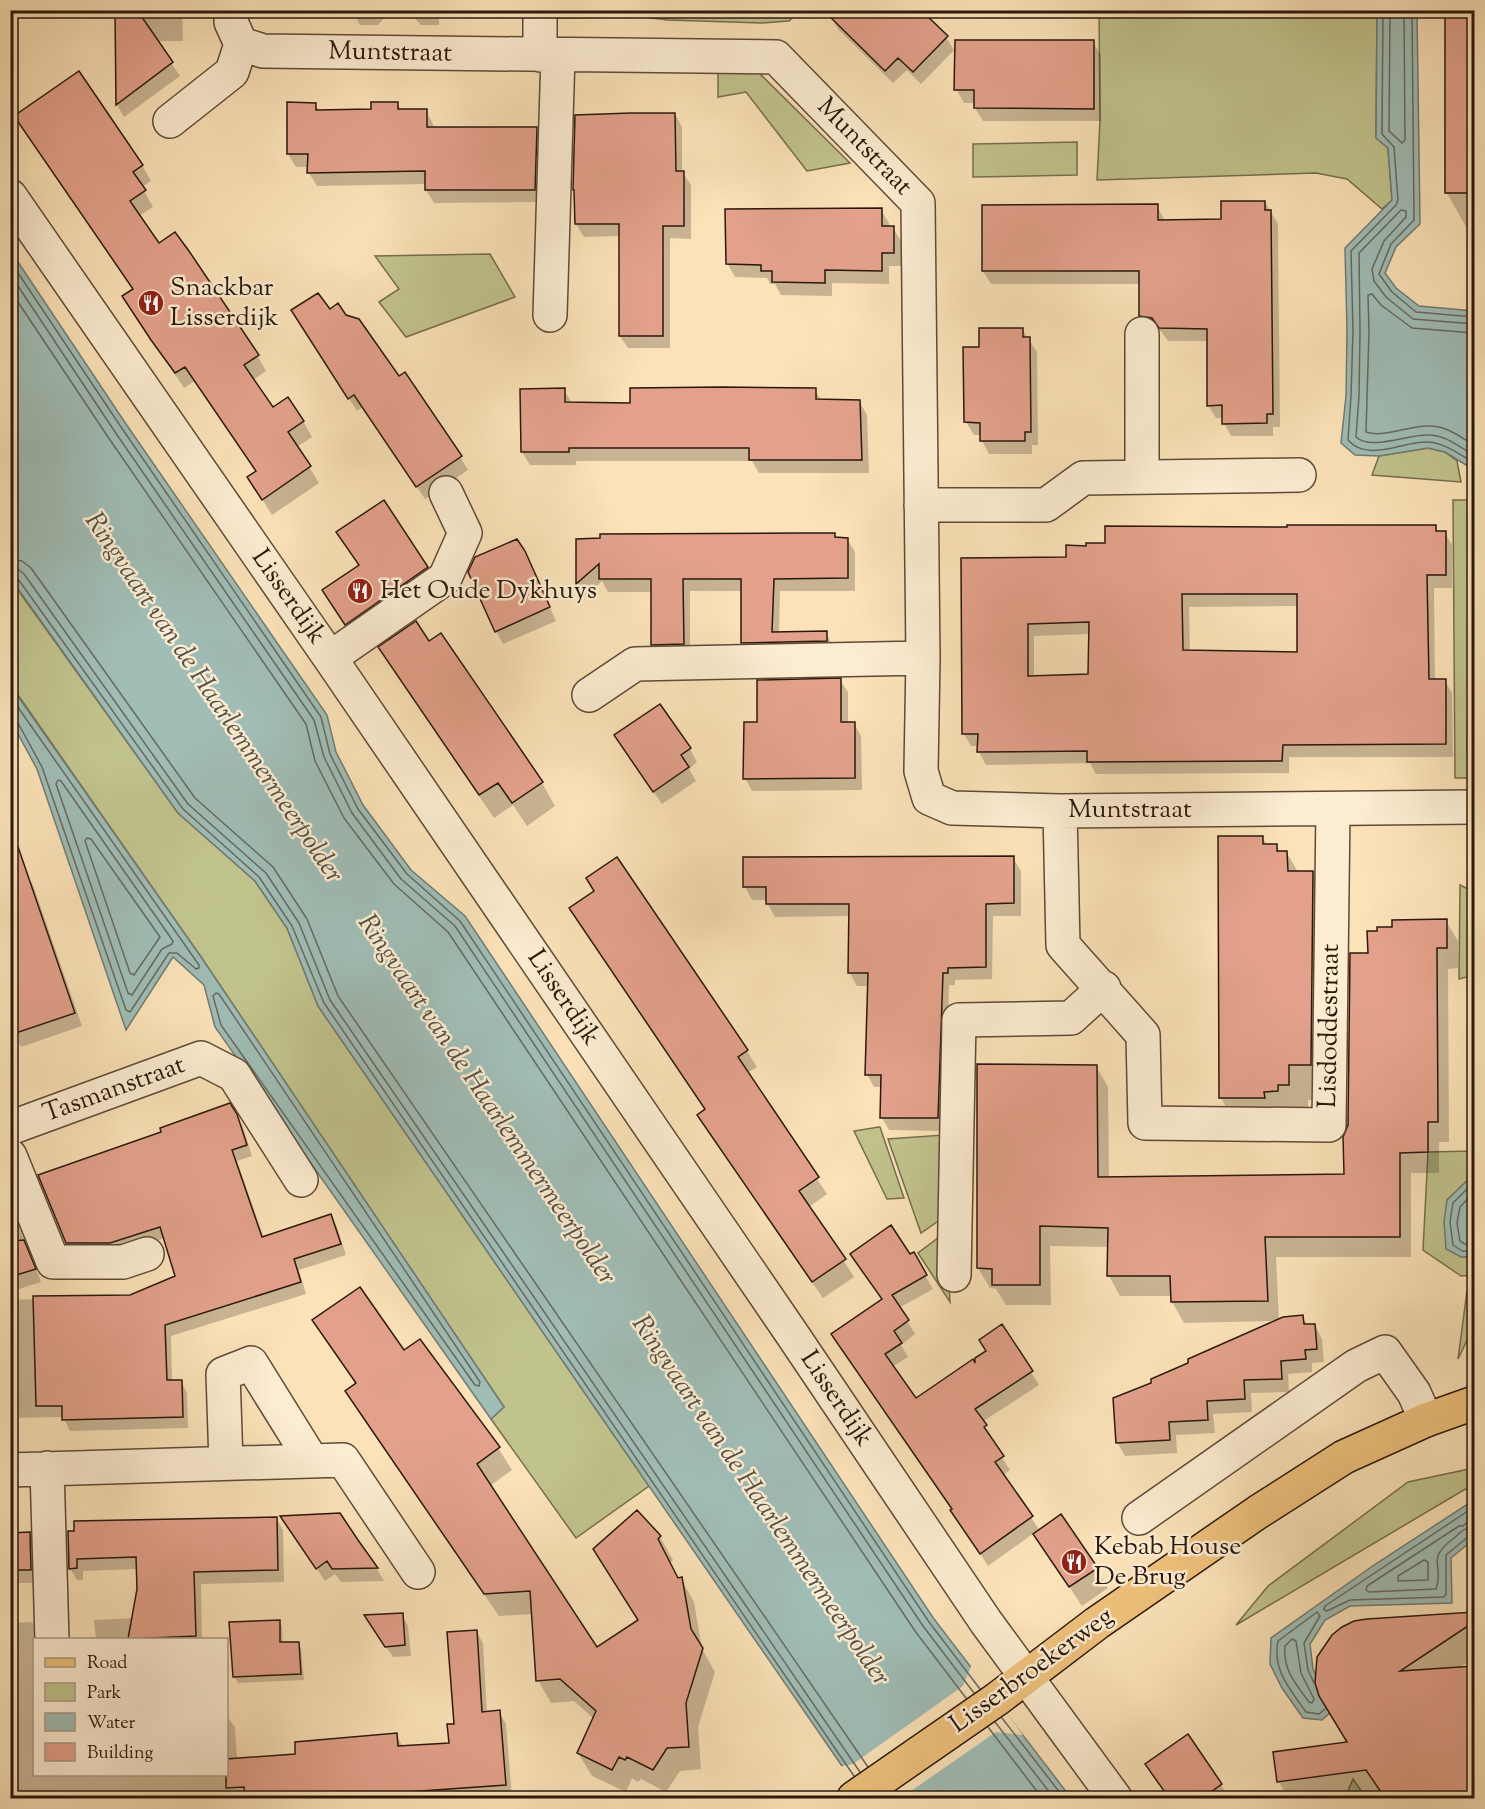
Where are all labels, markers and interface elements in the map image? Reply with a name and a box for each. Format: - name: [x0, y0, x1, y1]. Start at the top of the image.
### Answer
- street label: Muntstraat: [328, 33, 452, 73]
- street label: Muntstraat: [808, 90, 920, 205]
- place label: Snackbar Lisserdijk: [170, 270, 279, 337]
- restaurant icon: Snackbar Lisserdijk: [136, 288, 166, 318]
- water label: Ringvaart van de Haarlemmermeerpolder: [74, 505, 352, 892]
- street label: Lisserdijk: [242, 542, 334, 652]
- place label: Het Oude Dykhuys: [380, 573, 597, 610]
- restaurant icon: Het Oude Dykhuys: [345, 576, 375, 606]
- street label: Muntstraat: [1068, 792, 1192, 829]
- water label: Ringvaart van de Haarlemmermeerpolder: [347, 907, 625, 1294]
- street label: Lisserdijk: [517, 943, 609, 1053]
- street label: Lisdoddestraat: [1310, 943, 1350, 1108]
- street label: Tasmanstraat: [38, 1047, 190, 1133]
- water label: Ringvaart van de Haarlemmermeerpolder: [621, 1308, 899, 1695]
- street label: Lisserdijk: [790, 1344, 882, 1454]
- place label: Kebab House De Brug: [1094, 1529, 1241, 1596]
- restaurant icon: Kebab House De Brug: [1059, 1547, 1089, 1577]
- street label: Lisserbroekerweg: [943, 1599, 1121, 1743]
- legend: [33, 1638, 228, 1776]
- text: Road: [87, 1651, 127, 1677]
- text: Park: [87, 1681, 122, 1707]
- text: Water: [87, 1711, 136, 1737]
- text: Building: [87, 1741, 153, 1767]

